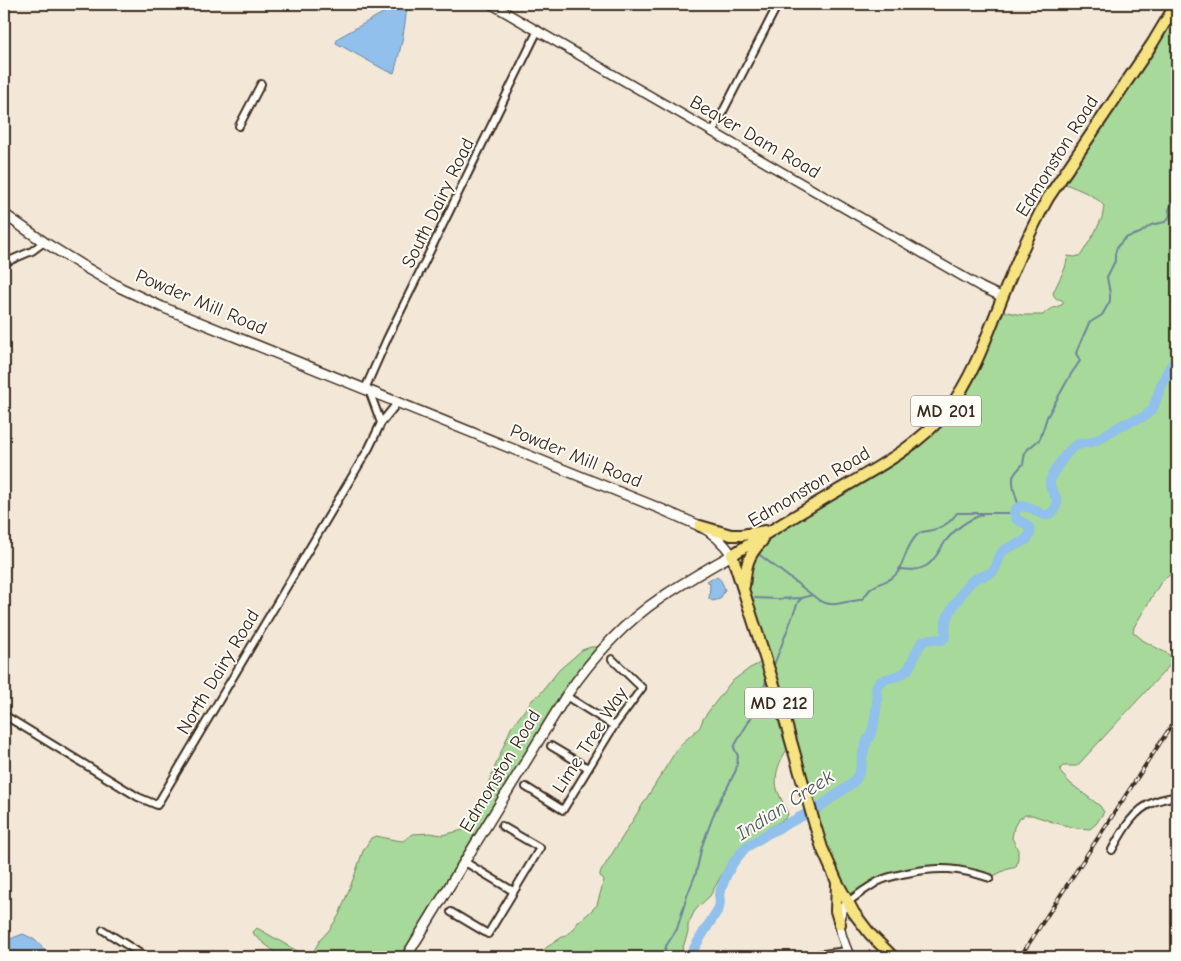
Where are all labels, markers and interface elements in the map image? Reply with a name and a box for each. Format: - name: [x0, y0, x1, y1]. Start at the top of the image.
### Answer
- street label: Beaver Dam Road: [686, 91, 824, 183]
- street label: Edmonston Road: [1011, 91, 1103, 221]
- street label: South Dairy Road: [397, 135, 479, 271]
- street label: Powder Mill Road: [132, 264, 270, 340]
- road number: MD 201: [911, 396, 981, 426]
- street label: Powder Mill Road: [507, 420, 645, 492]
- street label: Edmonston Road: [744, 442, 874, 532]
- street label: North Dairy Road: [172, 606, 264, 738]
- street label: Lime Tree Way: [548, 683, 633, 797]
- road number: MD 212: [745, 688, 813, 718]
- street label: Edmonston Road: [455, 706, 545, 836]
- water label: Indian Creek: [731, 765, 838, 846]

